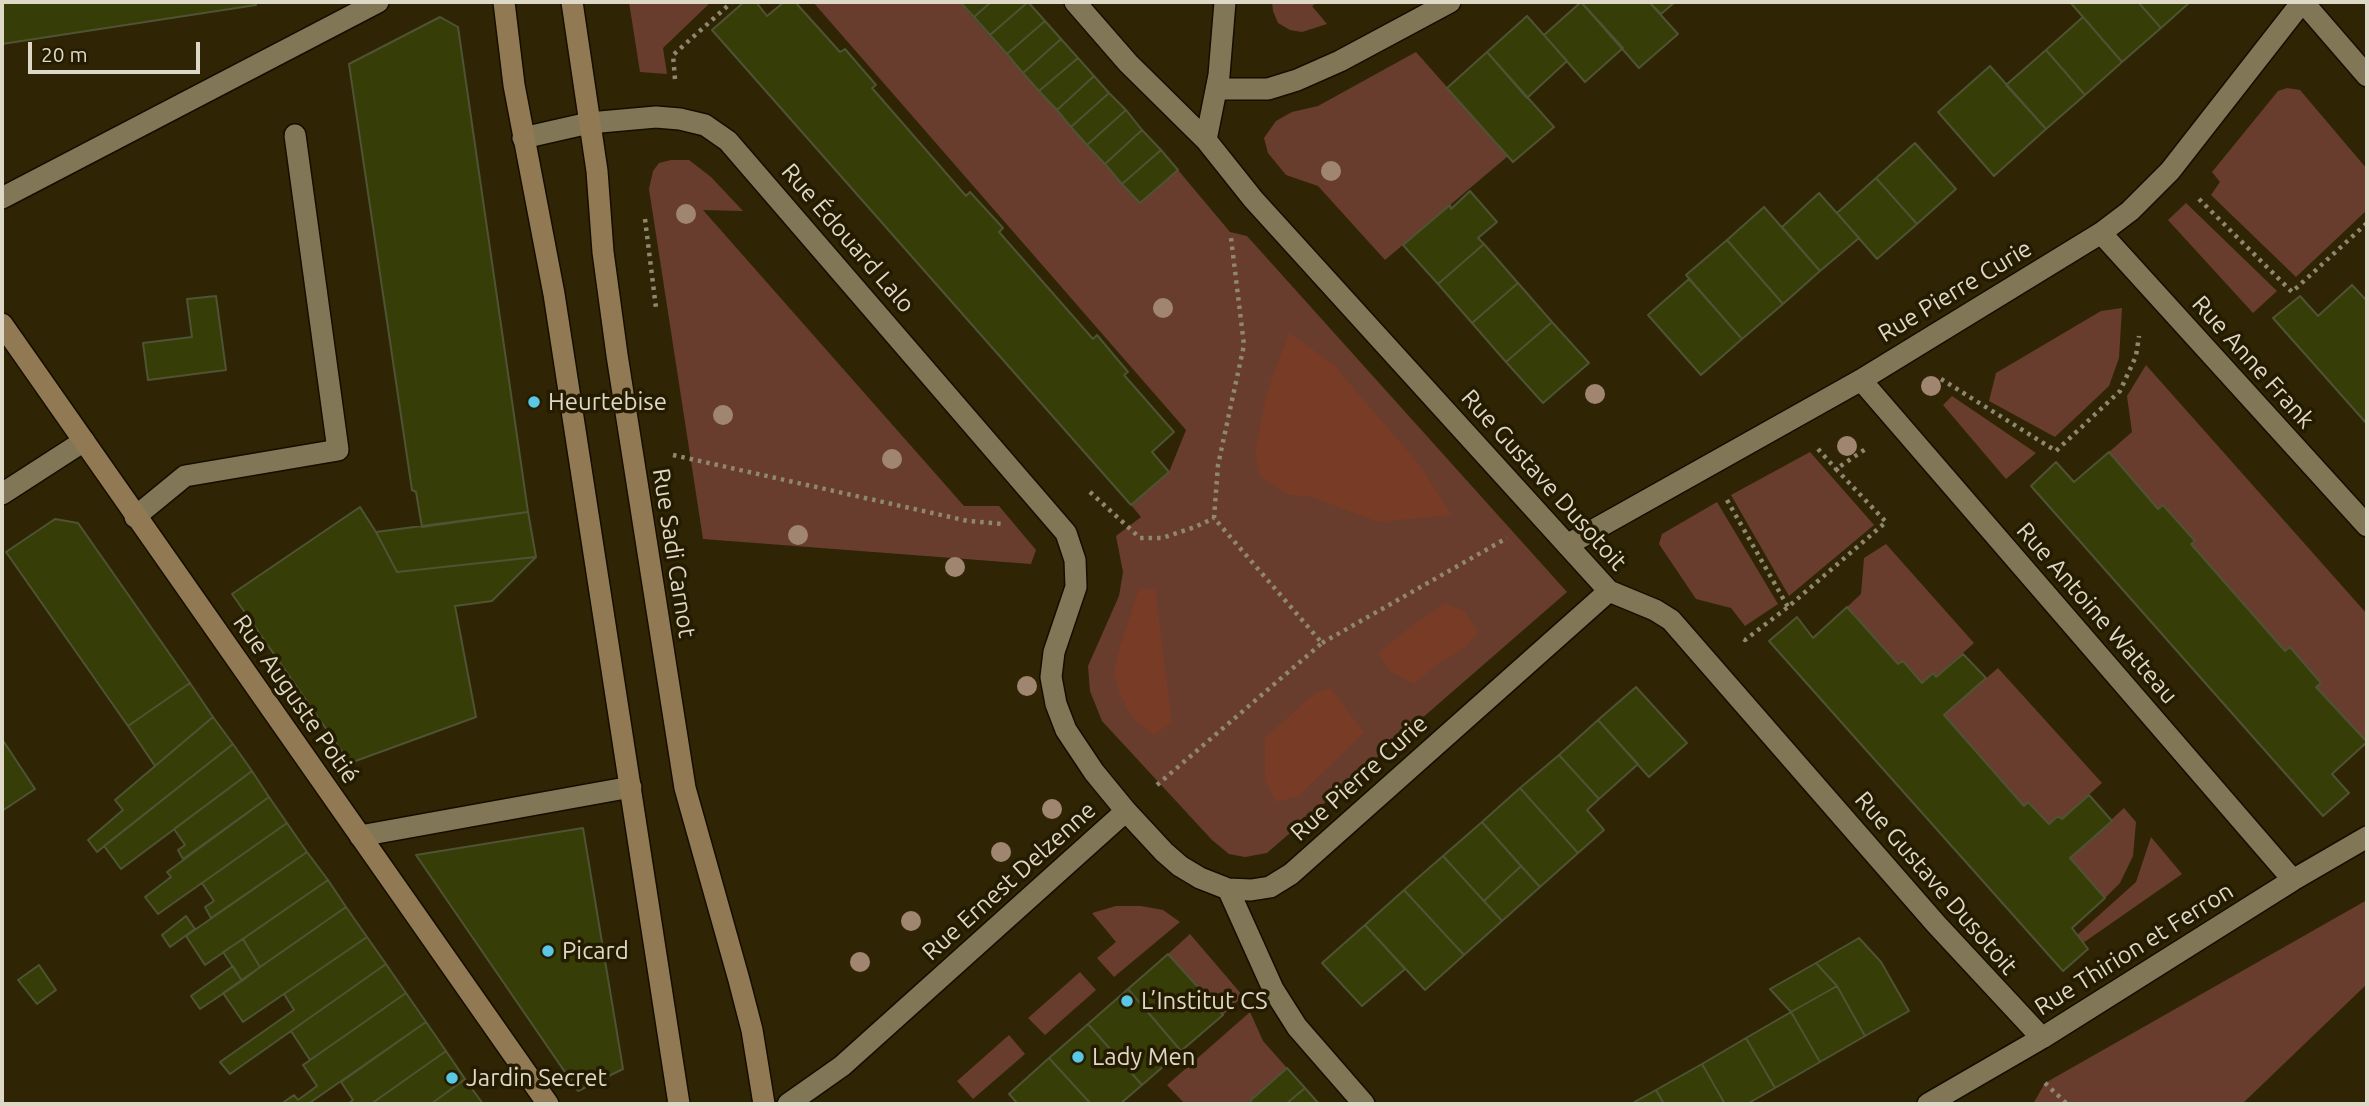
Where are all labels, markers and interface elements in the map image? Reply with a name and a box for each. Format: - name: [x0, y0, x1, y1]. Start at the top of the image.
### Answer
- scale bar: [32, 28, 203, 72]
- text: 20 m: [41, 42, 88, 66]
- street label: Rue Édouard Lalo: [775, 158, 921, 318]
- street label: Rue Pierre Curie: [1873, 234, 2037, 348]
- street label: Rue Anne Frank: [2186, 290, 2320, 434]
- street label: Rue Gustave Dusotoit: [1455, 384, 1633, 576]
- place label: Heurtebise: [548, 388, 667, 416]
- marker: Heurtebise: [526, 394, 542, 410]
- street label: Rue Sadi Carnot: [646, 466, 702, 640]
- street label: Rue Antoine Watteau: [2010, 517, 2184, 709]
- street label: Rue Auguste Potié: [227, 609, 365, 789]
- street label: Rue Pierre Curie: [1285, 709, 1433, 847]
- street label: Rue Gustave Dusotoit: [1849, 786, 2023, 980]
- street label: Rue Ernest Delzenne: [916, 796, 1102, 966]
- street label: Rue Thirion et Ferron: [2030, 876, 2238, 1022]
- place label: Picard: [562, 937, 629, 965]
- marker: Picard: [540, 943, 556, 959]
- place label: L’Institut CS: [1141, 987, 1268, 1015]
- marker: L’Institut CS: [1119, 993, 1135, 1009]
- place label: Lady Men: [1092, 1043, 1195, 1071]
- marker: Lady Men: [1070, 1049, 1086, 1065]
- place label: Jardin Secret: [466, 1064, 607, 1092]
- marker: Jardin Secret: [444, 1070, 460, 1086]

